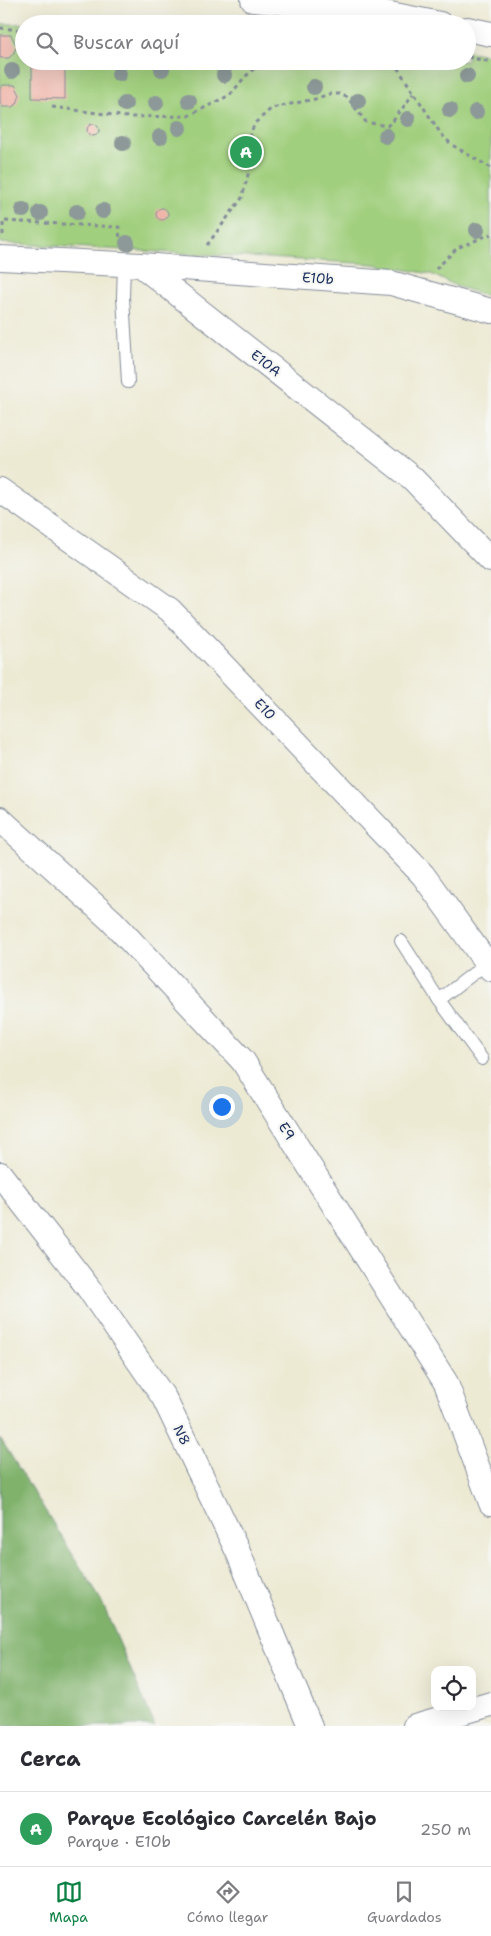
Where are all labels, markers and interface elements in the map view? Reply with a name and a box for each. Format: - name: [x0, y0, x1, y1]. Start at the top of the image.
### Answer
- search box: [15, 15, 476, 70]
- icon: search: [33, 29, 61, 57]
- text: Buscar aquí: [73, 30, 179, 55]
- pin: A: [230, 133, 262, 171]
- street label: E10b: [302, 268, 334, 288]
- street label: E10A: [247, 346, 285, 380]
- street label: E10: [250, 694, 280, 724]
- your location: [209, 1094, 235, 1120]
- street label: E9: [275, 1119, 299, 1143]
- street label: N8: [169, 1422, 195, 1448]
- map controls: [431, 1666, 476, 1711]
- button: locate: [431, 1666, 476, 1711]
- text: Cerca: [20, 1745, 81, 1773]
- text: Parque Ecológico Carcelén Bajo: [67, 1806, 377, 1831]
- text: A: [30, 1819, 42, 1840]
- text: 250 m: [420, 1819, 471, 1840]
- text: Parque · E10b: [67, 1831, 171, 1852]
- tab: Mapa: [49, 1878, 88, 1926]
- tab: Cómo llegar: [187, 1878, 268, 1926]
- tab: Guardados: [367, 1878, 442, 1926]

